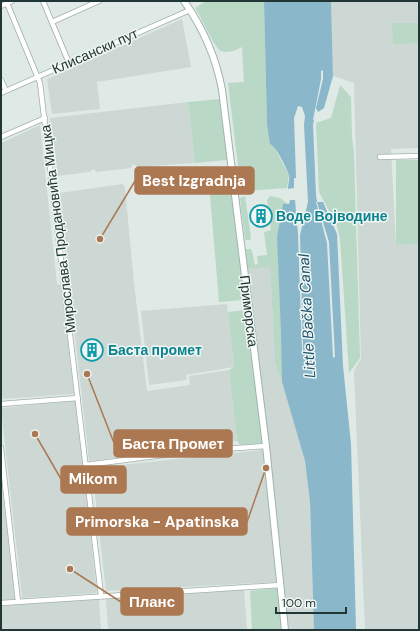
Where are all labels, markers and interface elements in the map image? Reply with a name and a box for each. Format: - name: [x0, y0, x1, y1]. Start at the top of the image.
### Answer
- street label: Клисански пут: [49, 24, 141, 78]
- street label: Мирослава Продановића Мицка: [36, 124, 80, 334]
- callout: Best Izgradnja: [135, 167, 254, 194]
- text: Best Izgradnja: [142, 171, 246, 191]
- building icon: Воде Војводине: [248, 203, 274, 229]
- place label: Воде Војводине: [276, 207, 388, 225]
- water label: Little Bačka Canal: [294, 253, 320, 379]
- street label: Приморска: [236, 274, 262, 348]
- building icon: Баста промет: [79, 337, 105, 363]
- place label: Баста промет: [108, 341, 202, 359]
- callout: Баста Промет: [114, 430, 232, 457]
- text: Баста Промет: [122, 434, 224, 454]
- callout: Mikom: [61, 466, 126, 493]
- text: Mikom: [69, 469, 117, 489]
- callout: Primorska - Apatinska: [67, 508, 247, 535]
- text: Primorska - Apatinska: [75, 512, 239, 532]
- callout: Планс: [121, 588, 183, 615]
- scale bar: [276, 589, 346, 615]
- text: Планс: [129, 592, 175, 612]
- text: 100 m: [282, 595, 316, 611]

